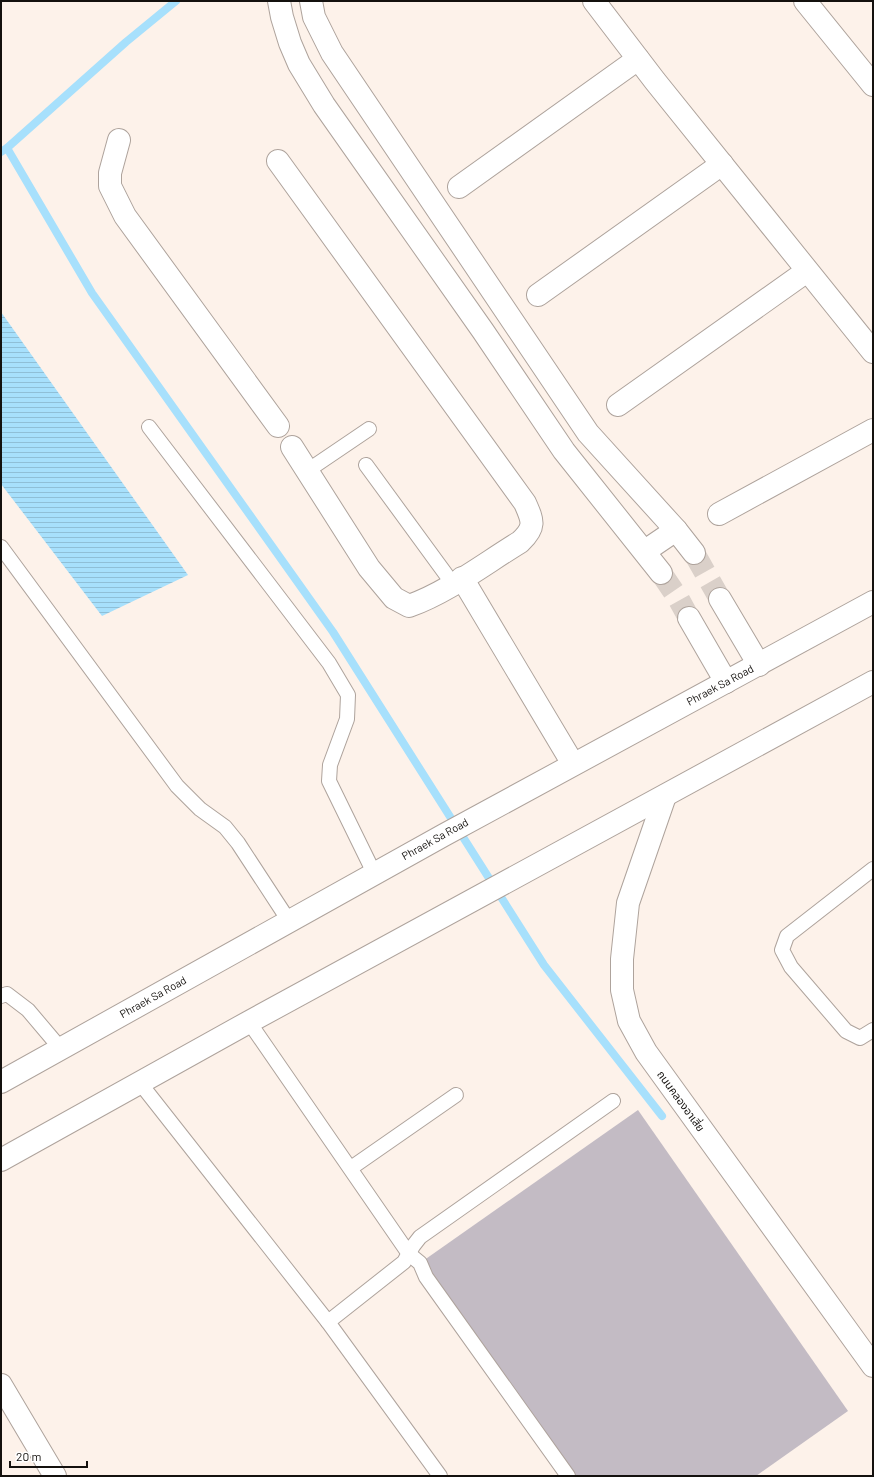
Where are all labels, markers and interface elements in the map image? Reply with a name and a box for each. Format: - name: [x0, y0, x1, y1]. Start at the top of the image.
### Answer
- street label: Phraek Sa Road: [684, 661, 756, 708]
- street label: Phraek Sa Road: [399, 815, 470, 862]
- street label: Phraek Sa Road: [117, 973, 188, 1020]
- street label: ถนนคลองอาเสี่ย: [655, 1067, 709, 1134]
- scale bar: [10, 1443, 87, 1469]
- text: 20 m: [16, 1449, 42, 1463]

